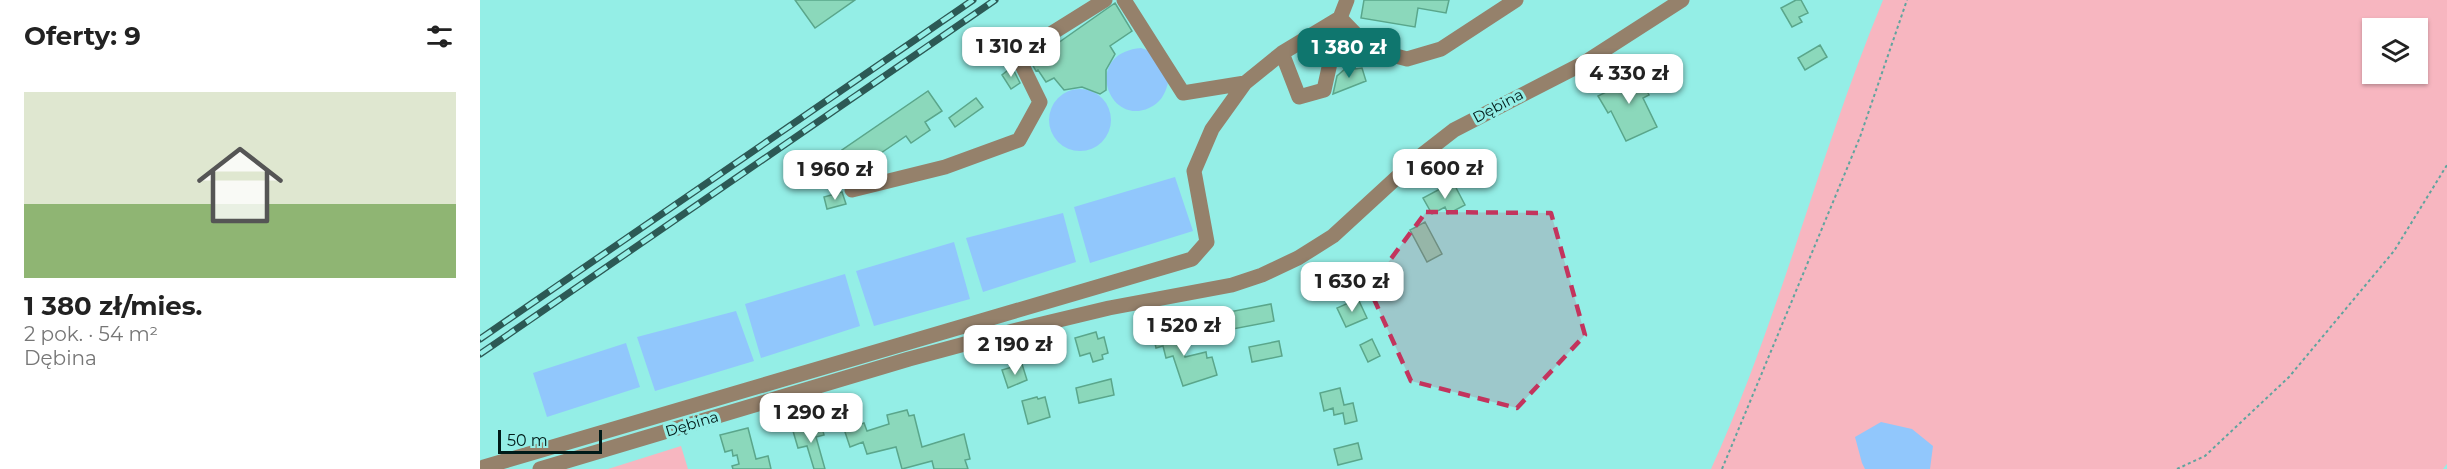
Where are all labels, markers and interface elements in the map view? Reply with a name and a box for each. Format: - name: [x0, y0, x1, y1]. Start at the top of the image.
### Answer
- map controls: [2362, 18, 2428, 84]
- button: layers: [2362, 18, 2428, 84]
- text: Oferty: 9: [24, 20, 141, 52]
- icon: filters: [423, 20, 456, 53]
- pin: 1 310 zł: [949, 27, 1073, 78]
- pin: 1 380 zł: [1287, 28, 1411, 79]
- text: 1 310 zł: [976, 34, 1046, 58]
- text: 1 380 zł: [1311, 35, 1387, 59]
- pin: 4 330 zł: [1567, 54, 1691, 105]
- text: 4 330 zł: [1589, 61, 1669, 85]
- street label: Dębina: [1469, 84, 1526, 127]
- icon: home: [186, 131, 294, 239]
- pin: 1 600 zł: [1383, 149, 1507, 200]
- pin: 1 960 zł: [773, 150, 897, 201]
- text: 1 600 zł: [1407, 156, 1483, 180]
- text: 1 960 zł: [797, 157, 873, 181]
- pin: 1 630 zł: [1290, 262, 1414, 313]
- text: 1 630 zł: [1315, 269, 1389, 293]
- text: 1 380 zł/mies.: [24, 290, 202, 322]
- pin: 1 520 zł: [1122, 306, 1246, 357]
- text: 1 520 zł: [1147, 313, 1221, 337]
- text: 2 pok. · 54 m²: [24, 322, 158, 346]
- pin: 2 190 zł: [953, 325, 1077, 376]
- text: 2 190 zł: [978, 332, 1052, 356]
- text: Dębina: [24, 346, 97, 370]
- pin: 1 290 zł: [749, 393, 873, 444]
- text: 1 290 zł: [774, 400, 848, 424]
- street label: Dębina: [663, 406, 721, 441]
- scale bar: [498, 427, 602, 454]
- text: 50 m: [507, 431, 548, 450]

